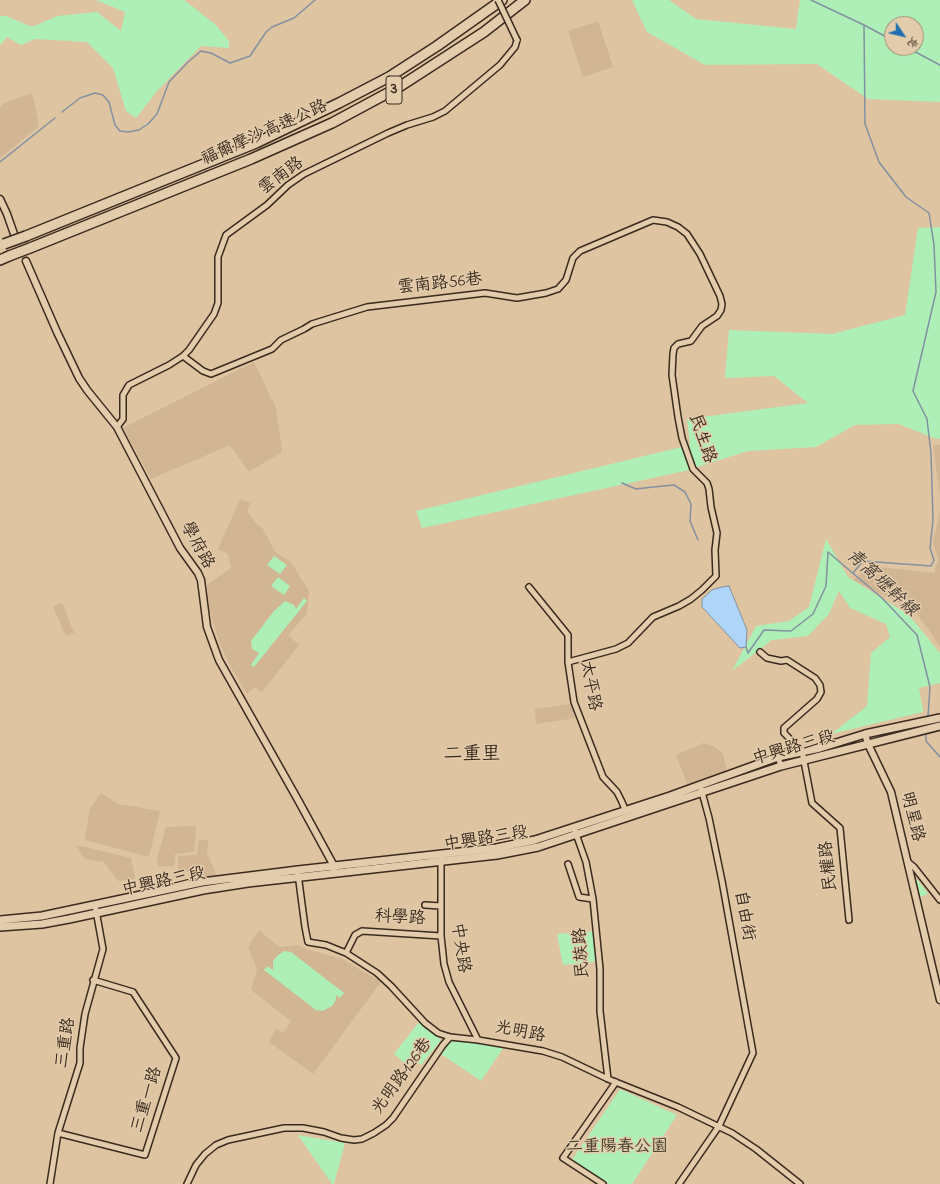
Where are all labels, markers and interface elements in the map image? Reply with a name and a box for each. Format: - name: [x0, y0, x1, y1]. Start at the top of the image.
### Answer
- north arrow: [884, 16, 924, 56]
- text: 北: [903, 33, 923, 51]
- road number: 3: [386, 76, 402, 104]
- street label: 福爾摩沙高速公路: [199, 97, 331, 171]
- street label: 雲南路: [255, 154, 309, 200]
- street label: 雲南路56巷: [397, 270, 483, 300]
- street label: 民生路: [683, 412, 719, 466]
- street label: 學府路: [175, 519, 217, 573]
- water label: 青窩壢幹線: [841, 545, 921, 623]
- street label: 太平路: [574, 659, 604, 713]
- street label: 中興路三段: [750, 727, 838, 771]
- district label: 二重里: [444, 745, 500, 767]
- street label: 明星路: [895, 790, 927, 844]
- street label: 中興路三段: [442, 823, 530, 857]
- street label: 民權路: [817, 840, 843, 892]
- street label: 中興路三段: [120, 864, 208, 902]
- street label: 自由街: [729, 889, 757, 943]
- street label: 科學路: [374, 907, 426, 931]
- street label: 中央路: [445, 921, 473, 975]
- street label: 民族路: [571, 927, 595, 979]
- street label: 三重路: [53, 1016, 81, 1070]
- street label: 光明路: [493, 1018, 547, 1048]
- street label: 光明路126巷: [368, 1035, 438, 1119]
- street label: 三重一路: [128, 1065, 168, 1135]
- park label: 二重陽春公園: [566, 1138, 668, 1158]

